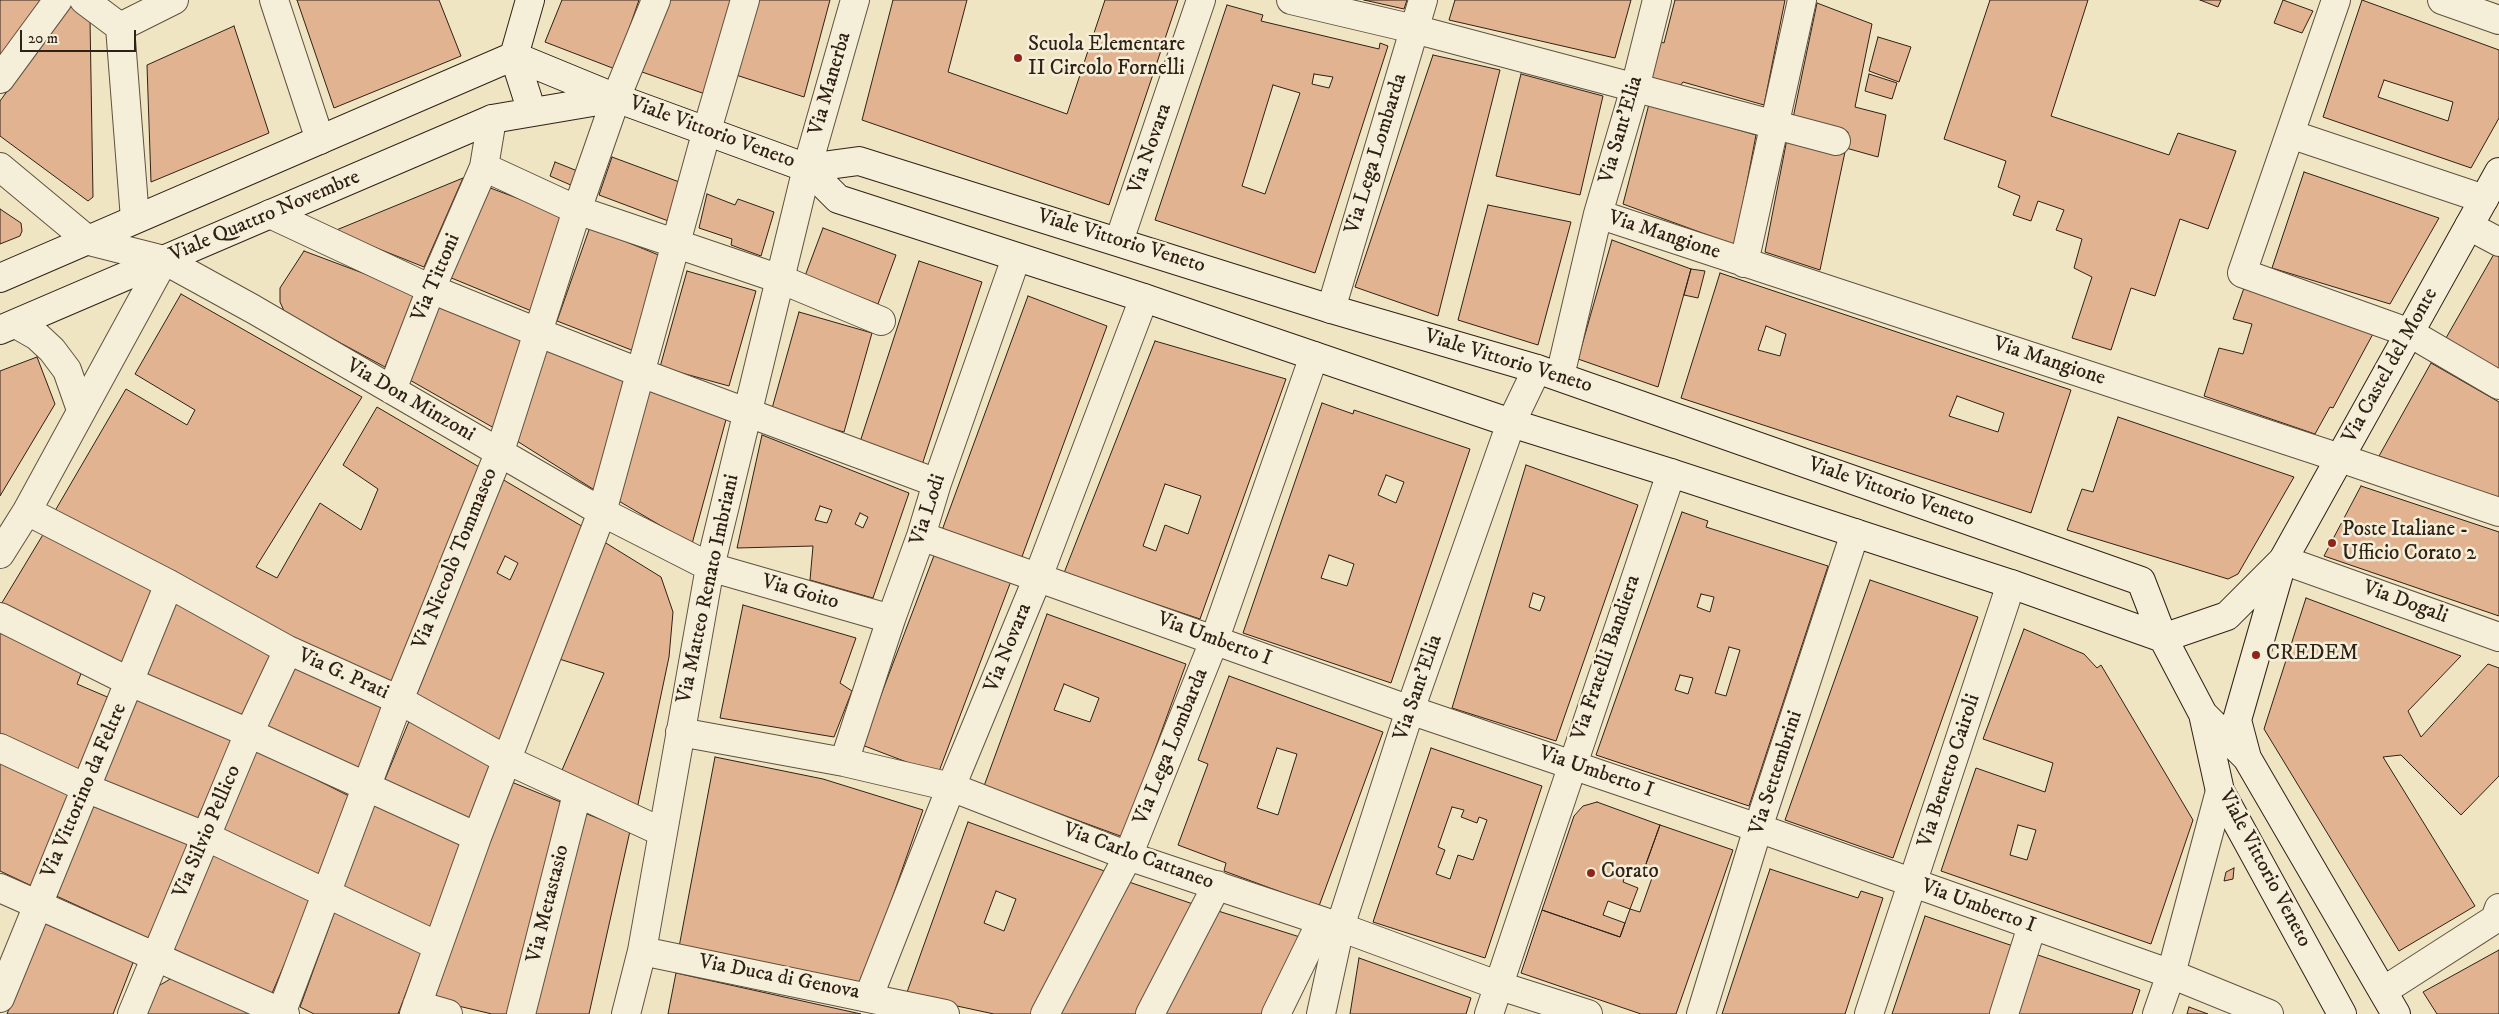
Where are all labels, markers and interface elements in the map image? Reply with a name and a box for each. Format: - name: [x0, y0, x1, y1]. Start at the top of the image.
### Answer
- scale bar: [22, 20, 139, 52]
- text: 20 m: [28, 29, 58, 48]
- street label: Via Manerba: [804, 29, 858, 139]
- place label: Scuola Elementare II Circolo Fornelli: [1028, 33, 1185, 83]
- marker: Scuola Elementare II Circolo Fornelli: [1012, 52, 1024, 64]
- street label: Via Lega Lombarda: [1341, 71, 1413, 237]
- street label: Via Sant'Elia: [1595, 73, 1649, 187]
- street label: Viale Vittorio Veneto: [626, 91, 798, 175]
- street label: Via Novara: [1124, 101, 1178, 197]
- street label: Viale Quattro Novembre: [166, 165, 364, 269]
- street label: Viale Vittorio Veneto: [1034, 204, 1208, 280]
- street label: Via Mangione: [1605, 206, 1723, 266]
- street label: Via Tittoni: [407, 230, 467, 326]
- street label: Via Castel del Monte: [2338, 284, 2444, 448]
- street label: Viale Vittorio Veneto: [1421, 324, 1595, 400]
- street label: Via Mangione: [1990, 332, 2108, 392]
- street label: Via Don Minzoni: [341, 354, 479, 448]
- street label: Viale Vittorio Veneto: [1804, 453, 1978, 533]
- street label: Via Niccolò Tommaseo: [408, 465, 504, 653]
- street label: Via Lodi: [906, 471, 952, 549]
- street label: Via Matteo Renato Imbriani: [672, 472, 746, 706]
- place label: Poste Italiane - Ufficio Corato 2: [2342, 518, 2476, 568]
- marker: Poste Italiane - Ufficio Corato 2: [2326, 537, 2338, 549]
- street label: Via Goito: [758, 570, 842, 616]
- street label: Via Fratelli Bandiera: [1567, 572, 1647, 744]
- street label: Via Dogali: [2359, 576, 2451, 630]
- street label: Via Novara: [980, 600, 1038, 696]
- street label: Via Umberto I: [1153, 608, 1275, 672]
- street label: Via Sant'Elia: [1389, 632, 1449, 744]
- place label: CREDEM: [2266, 642, 2358, 668]
- street label: Via G. Prati: [294, 644, 392, 706]
- marker: CREDEM: [2250, 649, 2262, 661]
- street label: Via Lega Lombarda: [1129, 665, 1215, 829]
- street label: Via Benetto Cairoli: [1913, 691, 1987, 851]
- street label: Via Vittorino da Feltre: [37, 700, 133, 882]
- street label: Via Settembrini: [1745, 708, 1809, 838]
- street label: Via Umberto I: [1535, 742, 1657, 804]
- street label: Via Silvio Pellico: [169, 762, 247, 902]
- street label: Viale Vittorio Veneto: [2212, 786, 2316, 952]
- street label: Via Carlo Cattaneo: [1059, 818, 1217, 896]
- street label: Via Metastasio: [522, 842, 576, 966]
- place label: Corato: [1601, 860, 1659, 886]
- marker: Corato: [1585, 867, 1597, 879]
- street label: Via Umberto I: [1917, 875, 2039, 939]
- street label: Via Duca di Genova: [696, 950, 862, 1006]

